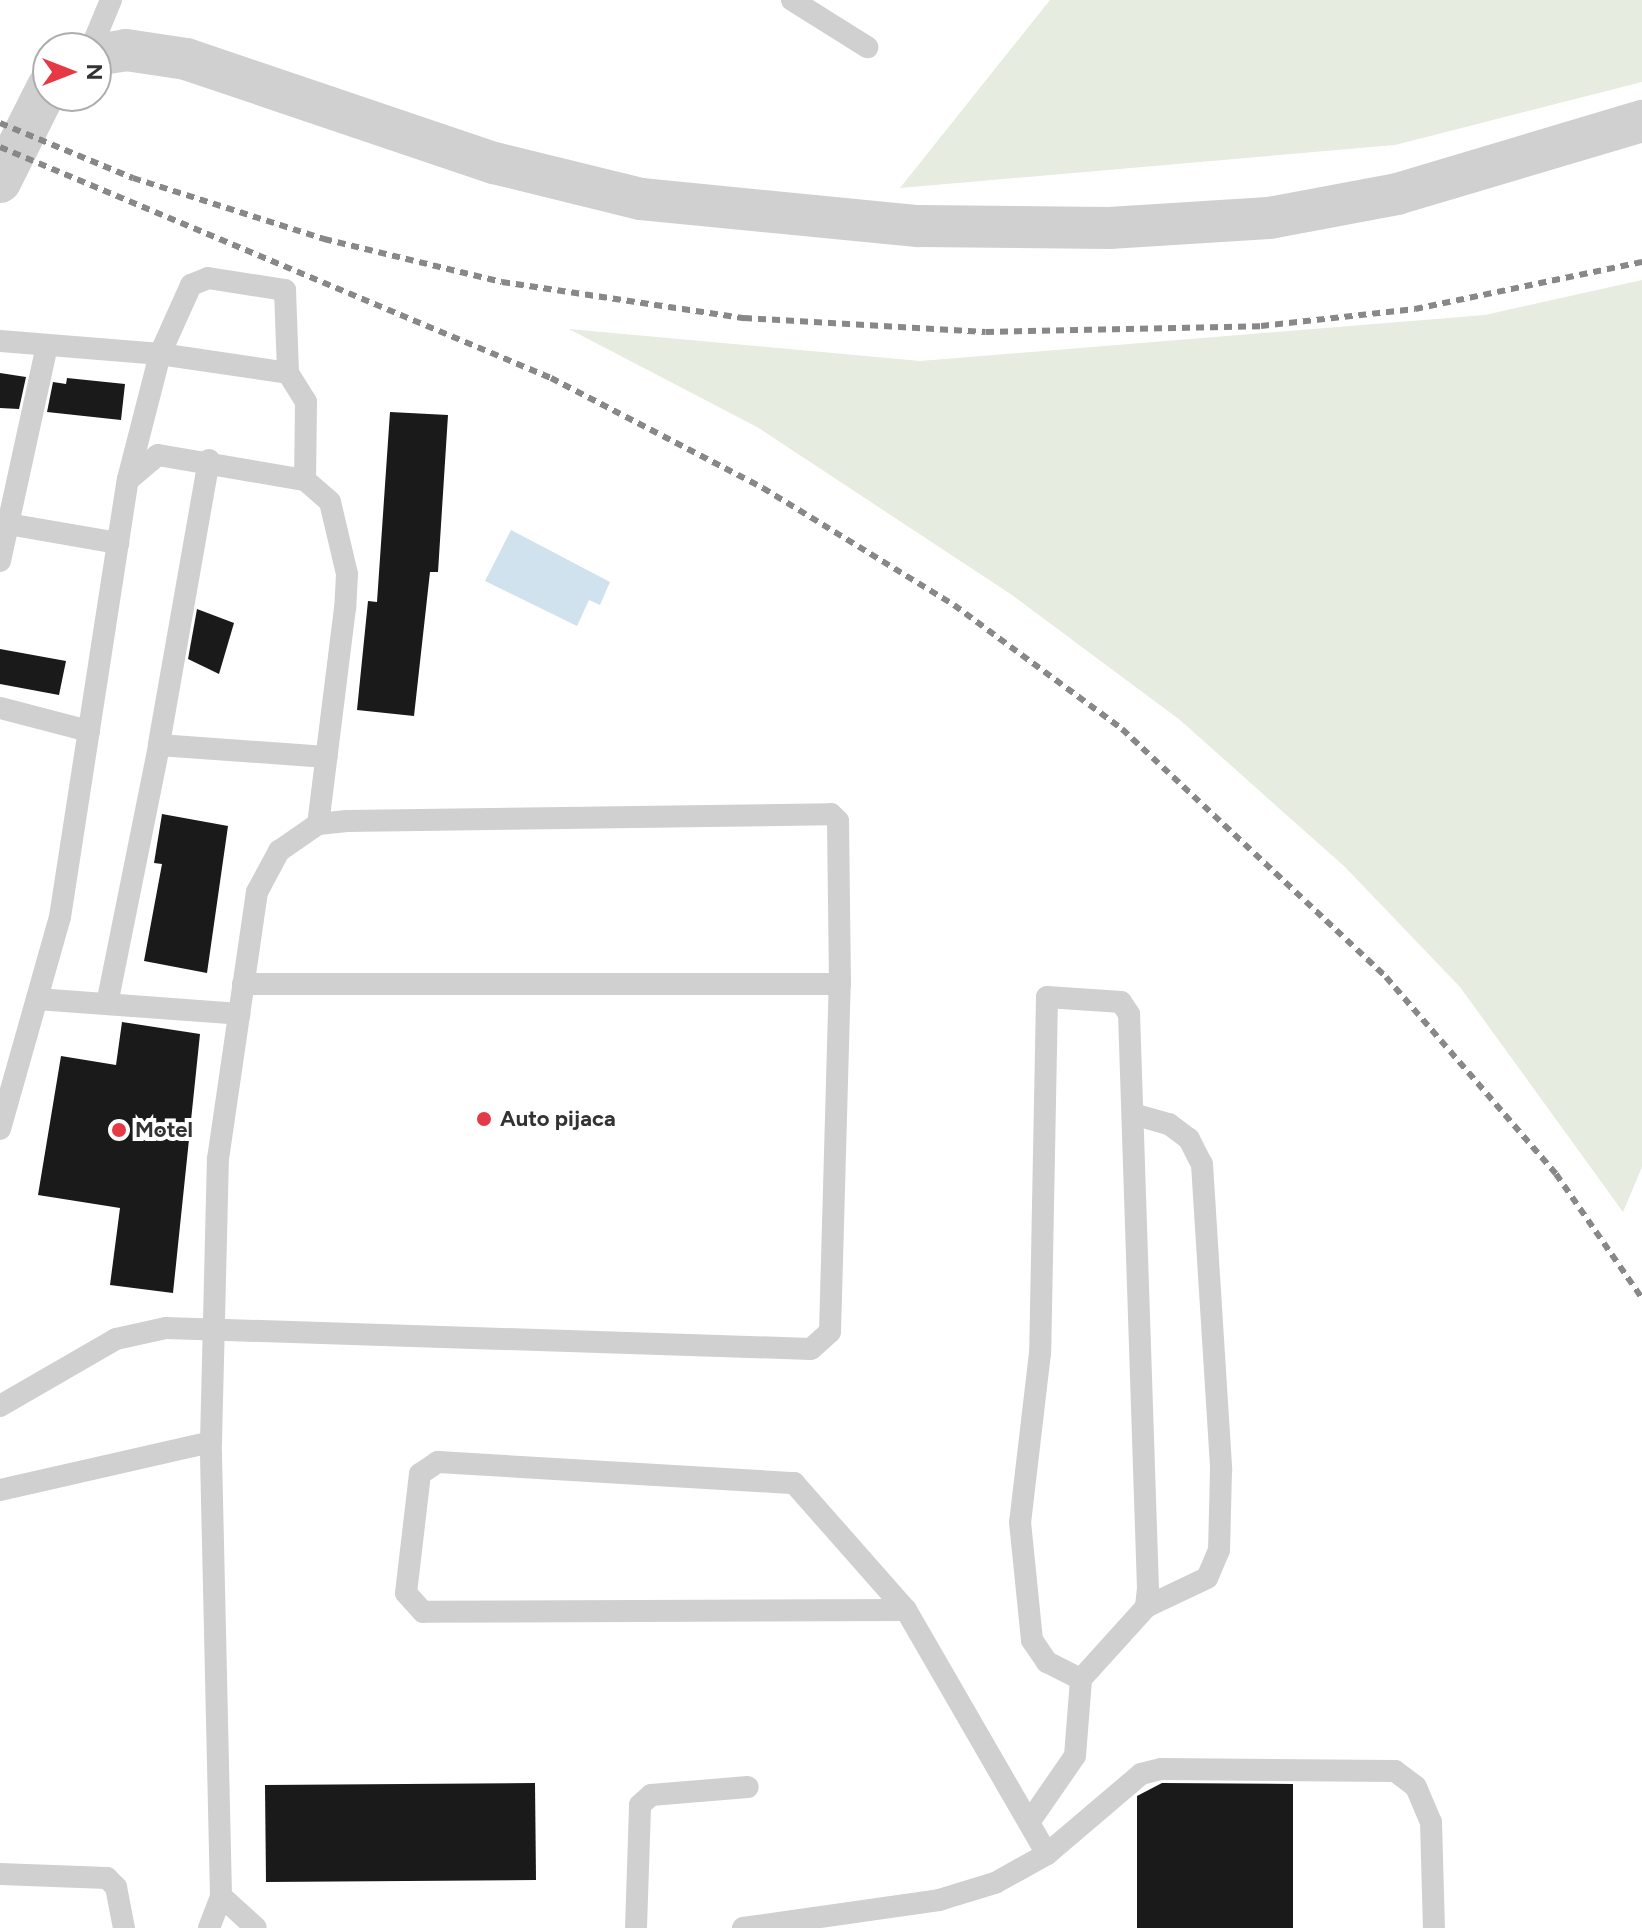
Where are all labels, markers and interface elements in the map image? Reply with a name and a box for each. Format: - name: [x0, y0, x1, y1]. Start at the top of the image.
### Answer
- north arrow: [32, 32, 112, 112]
- text: N: [81, 63, 108, 81]
- place label: Auto pijaca: [500, 1106, 616, 1132]
- marker: Auto pijaca: [475, 1110, 493, 1128]
- place label: Motel: [135, 1117, 193, 1143]
- marker: Motel: [110, 1121, 128, 1139]

